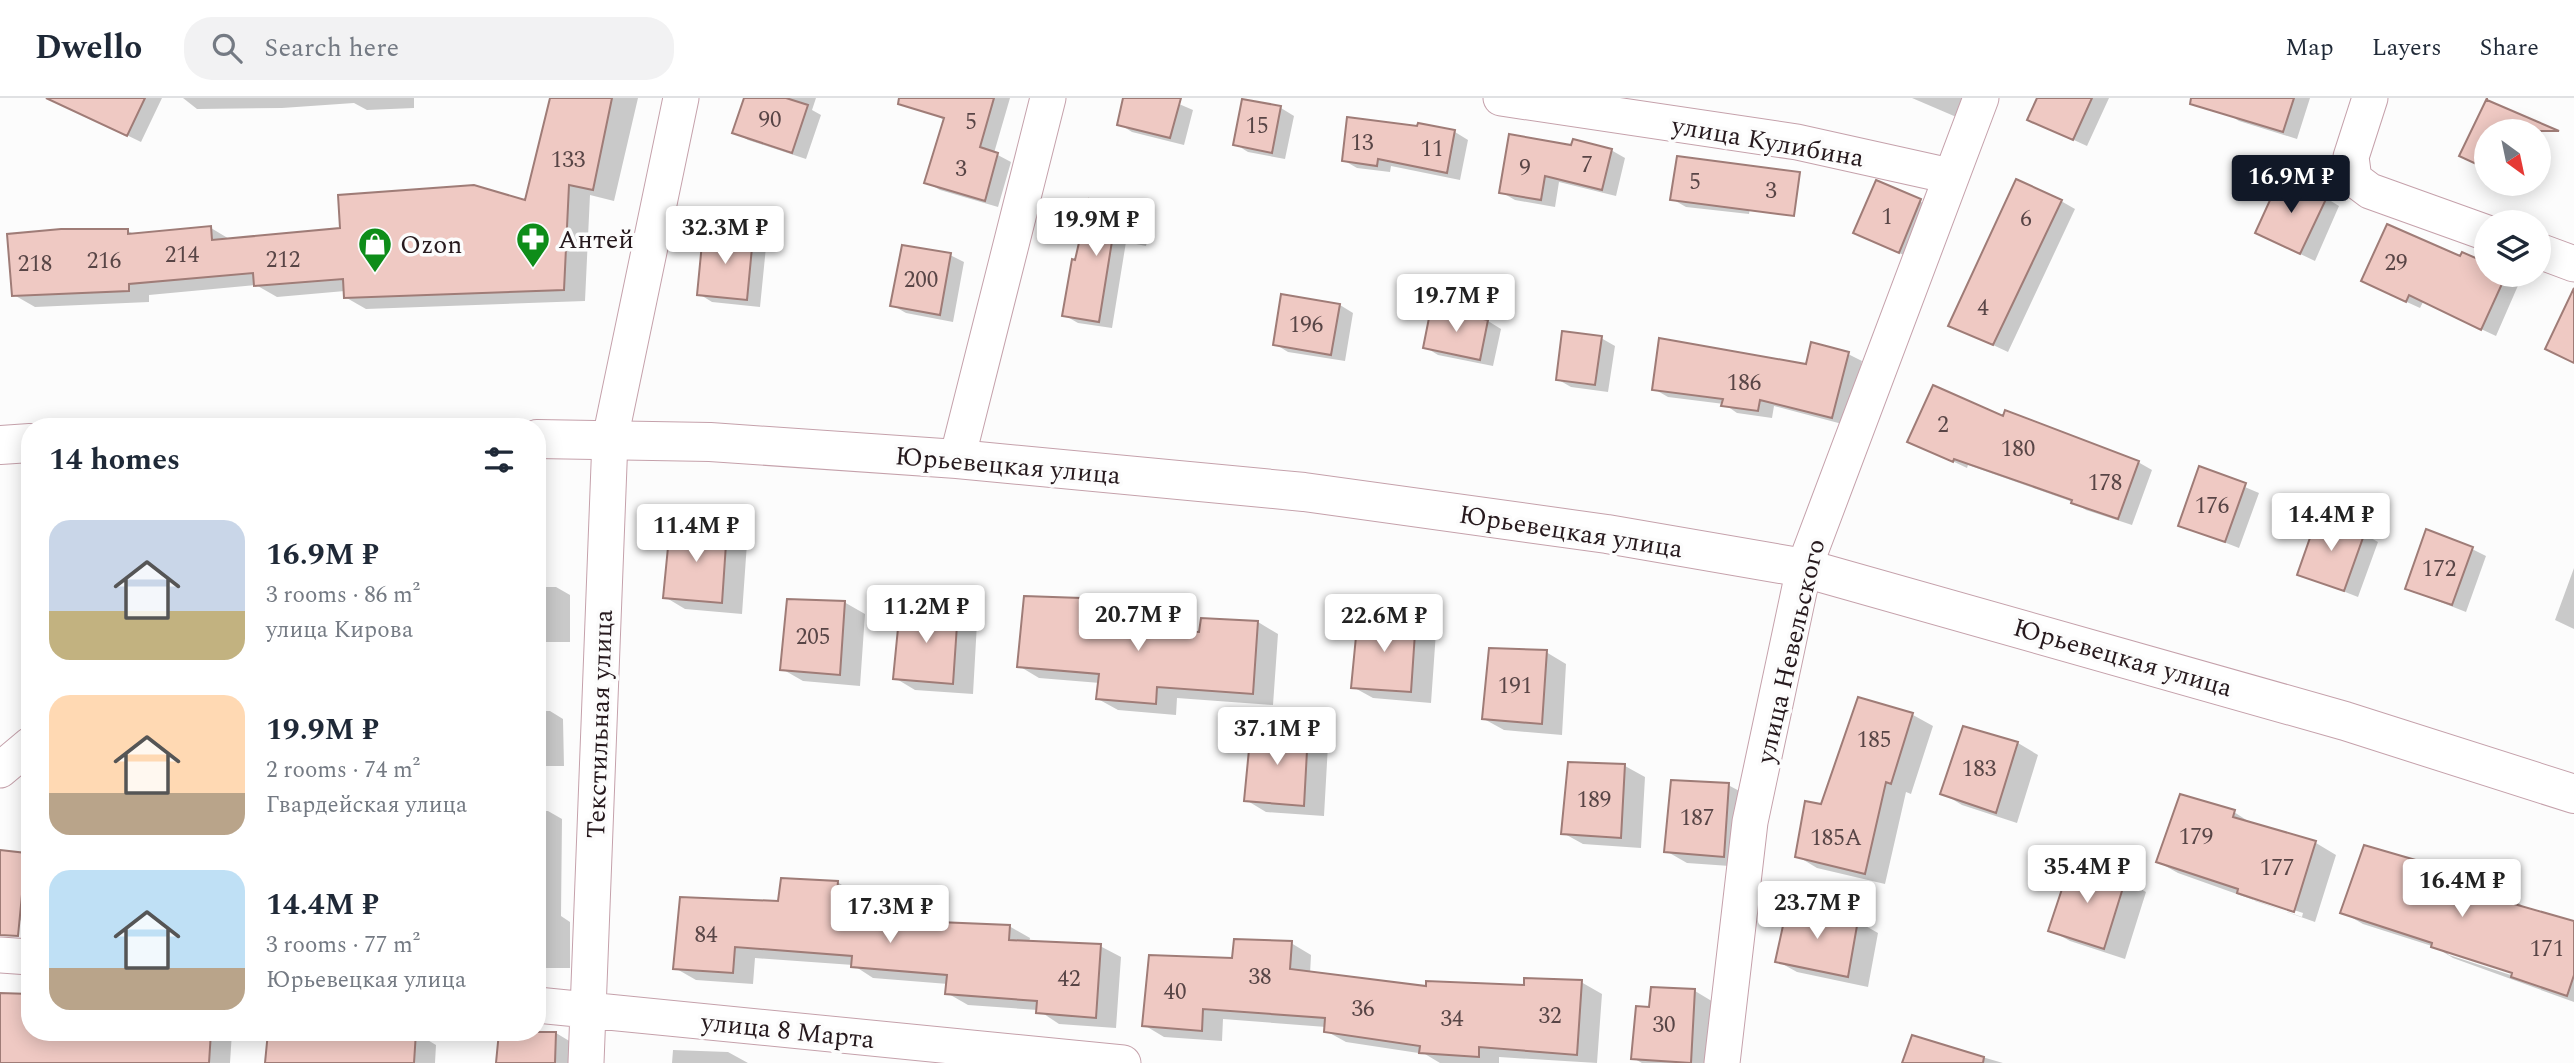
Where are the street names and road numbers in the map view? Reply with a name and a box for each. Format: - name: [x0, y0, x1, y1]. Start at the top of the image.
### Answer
- street label: улица Кулибина: [1668, 105, 1867, 179]
- street label: Юрьевецкая улица: [893, 436, 1123, 496]
- street label: Юрьевецкая улица: [1456, 495, 1686, 569]
- street label: улица Невельского: [1745, 535, 1836, 768]
- street label: Юрьевецкая улица: [2008, 608, 2237, 708]
- street label: Текстильная улица: [576, 609, 624, 839]
- street label: улица 8 Марта: [698, 1002, 877, 1060]

